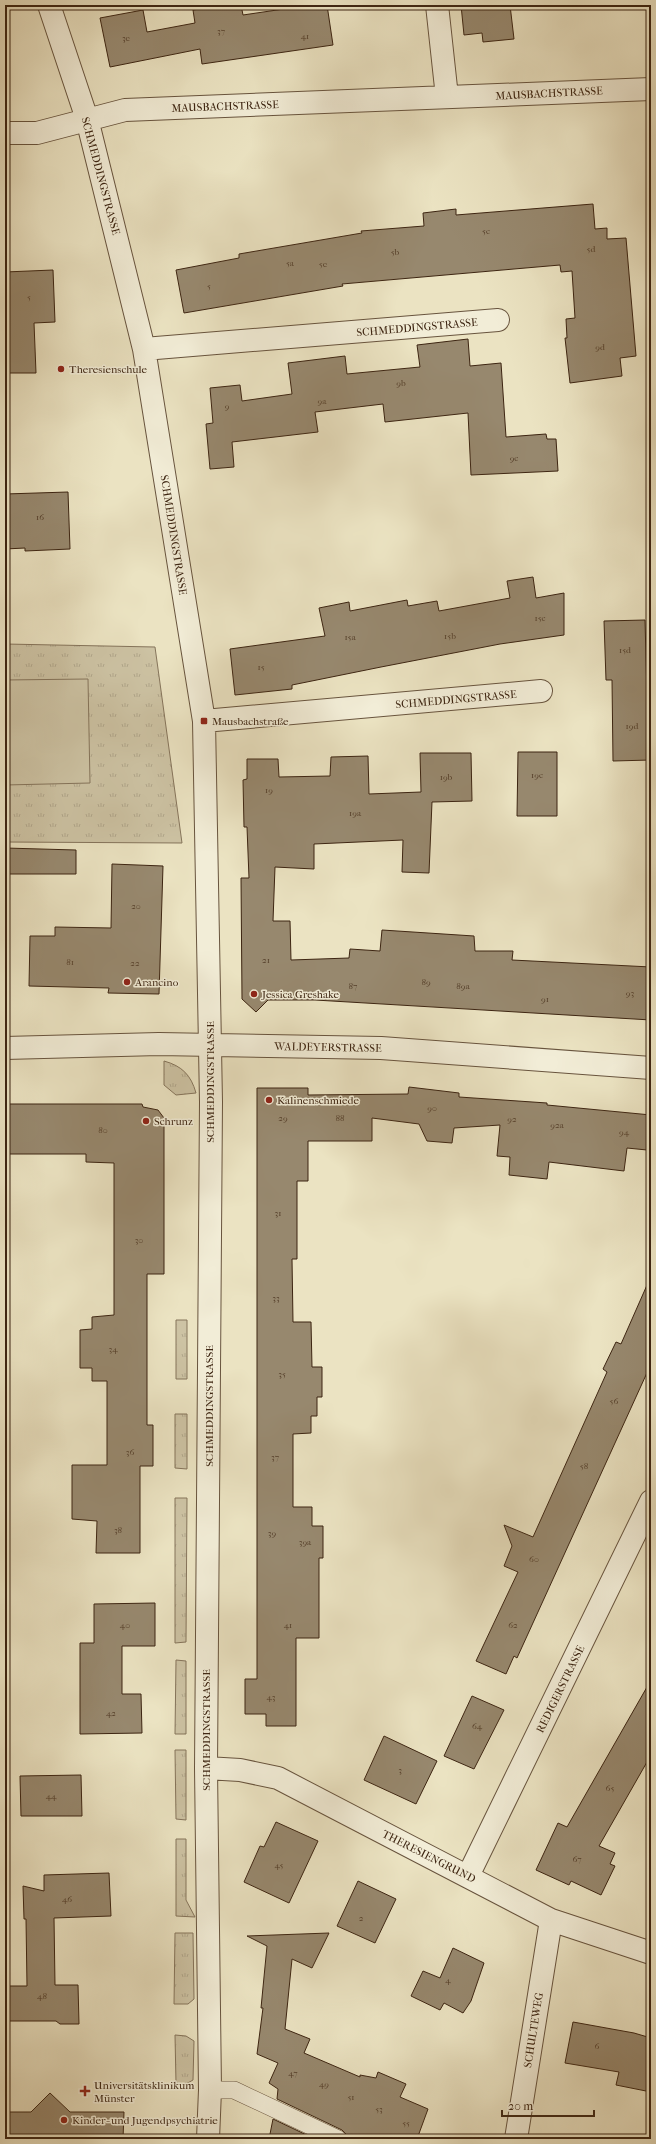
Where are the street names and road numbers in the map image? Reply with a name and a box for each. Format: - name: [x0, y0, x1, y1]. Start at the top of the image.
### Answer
- street label: MAUSBACHSTRASSE: [495, 84, 603, 103]
- street label: MAUSBACHSTRASSE: [171, 98, 279, 115]
- street label: SCHMEDDINGSTRASSE: [78, 116, 123, 237]
- street label: SCHMEDDINGSTRASSE: [356, 316, 478, 339]
- street label: SCHMEDDINGSTRASSE: [158, 474, 189, 596]
- street label: SCHMEDDINGSTRASSE: [395, 688, 517, 711]
- street label: SCHMEDDINGSTRASSE: [204, 1021, 217, 1143]
- street label: WALDEYERSTRASSE: [273, 1040, 382, 1055]
- street label: SCHMEDDINGSTRASSE: [203, 1345, 216, 1467]
- street label: REDIGERSTRASSE: [534, 1643, 587, 1735]
- street label: SCHMEDDINGSTRASSE: [200, 1669, 213, 1791]
- street label: THERESIENGRUND: [380, 1827, 478, 1886]
- street label: SCHULTEWEG: [521, 1991, 546, 2069]

